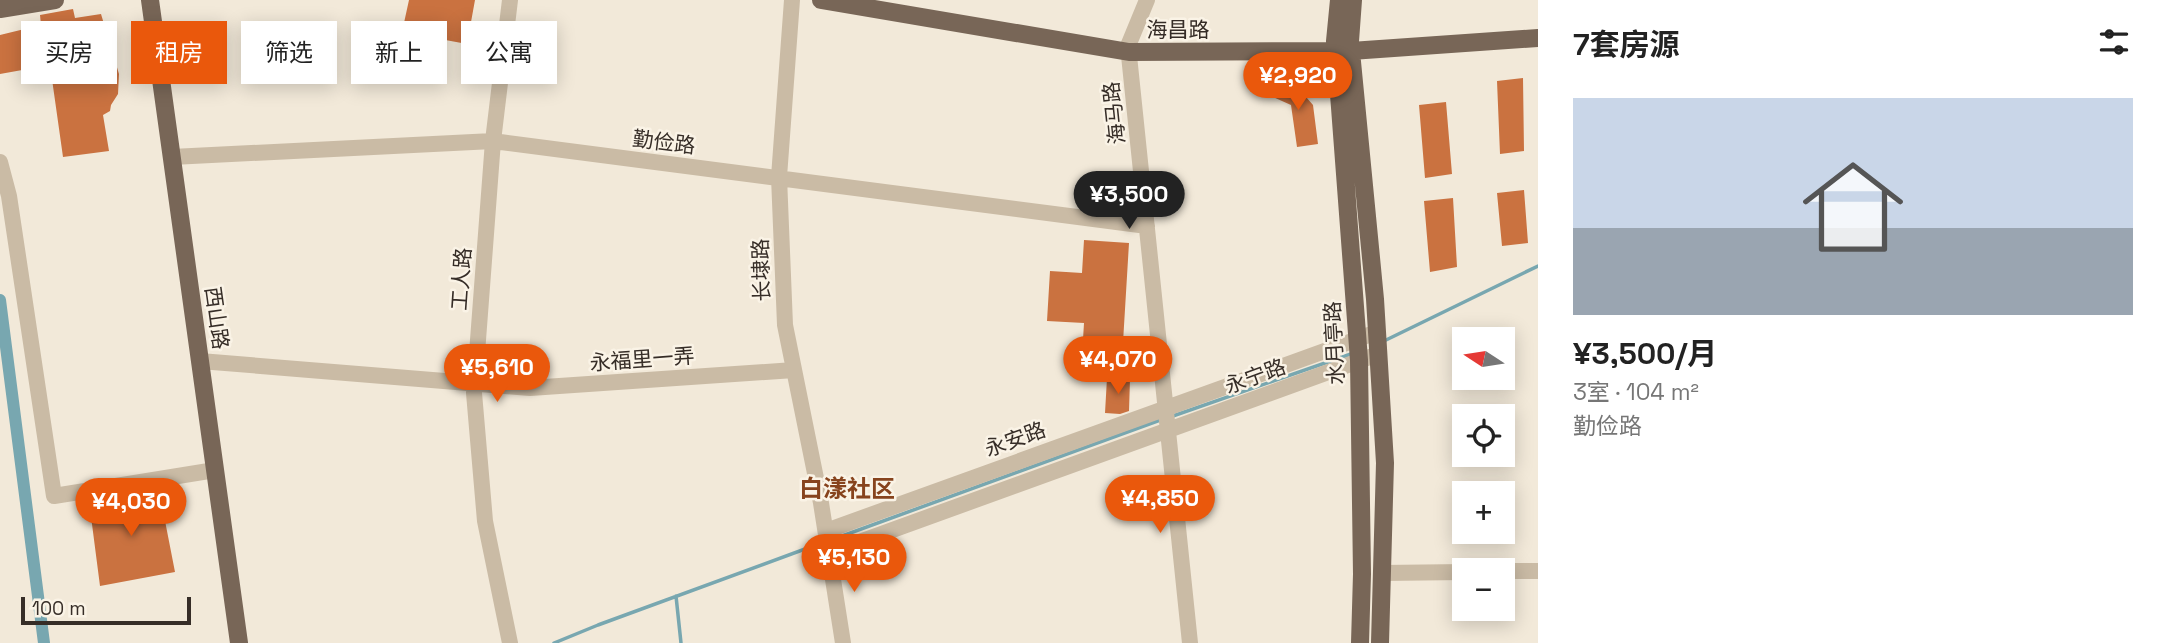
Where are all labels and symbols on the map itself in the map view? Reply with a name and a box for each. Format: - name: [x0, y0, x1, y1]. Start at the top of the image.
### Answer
- street label: 海昌路: [1147, 16, 1210, 43]
- pin: ¥2,920: [1241, 52, 1355, 112]
- street label: 海马路: [1097, 80, 1131, 146]
- street label: 勤俭路: [631, 125, 697, 159]
- pin: ¥3,500: [1072, 172, 1186, 231]
- street label: 长埭路: [746, 238, 776, 302]
- street label: 工人路: [445, 247, 477, 311]
- street label: 西山路: [199, 285, 235, 351]
- street label: 水月亭路: [1318, 300, 1350, 386]
- north arrow: [1452, 327, 1516, 390]
- pin: ¥4,070: [1061, 336, 1175, 396]
- street label: 永福里一弄: [589, 342, 695, 376]
- pin: ¥5,610: [440, 344, 554, 404]
- street label: 永宁路: [1221, 353, 1289, 399]
- street label: 永安路: [981, 416, 1049, 462]
- district label: 白漾社区: [799, 473, 895, 504]
- pin: ¥4,850: [1103, 476, 1217, 535]
- pin: ¥4,030: [74, 478, 188, 538]
- pin: ¥5,130: [797, 534, 911, 594]
- scale bar: [21, 594, 191, 626]

